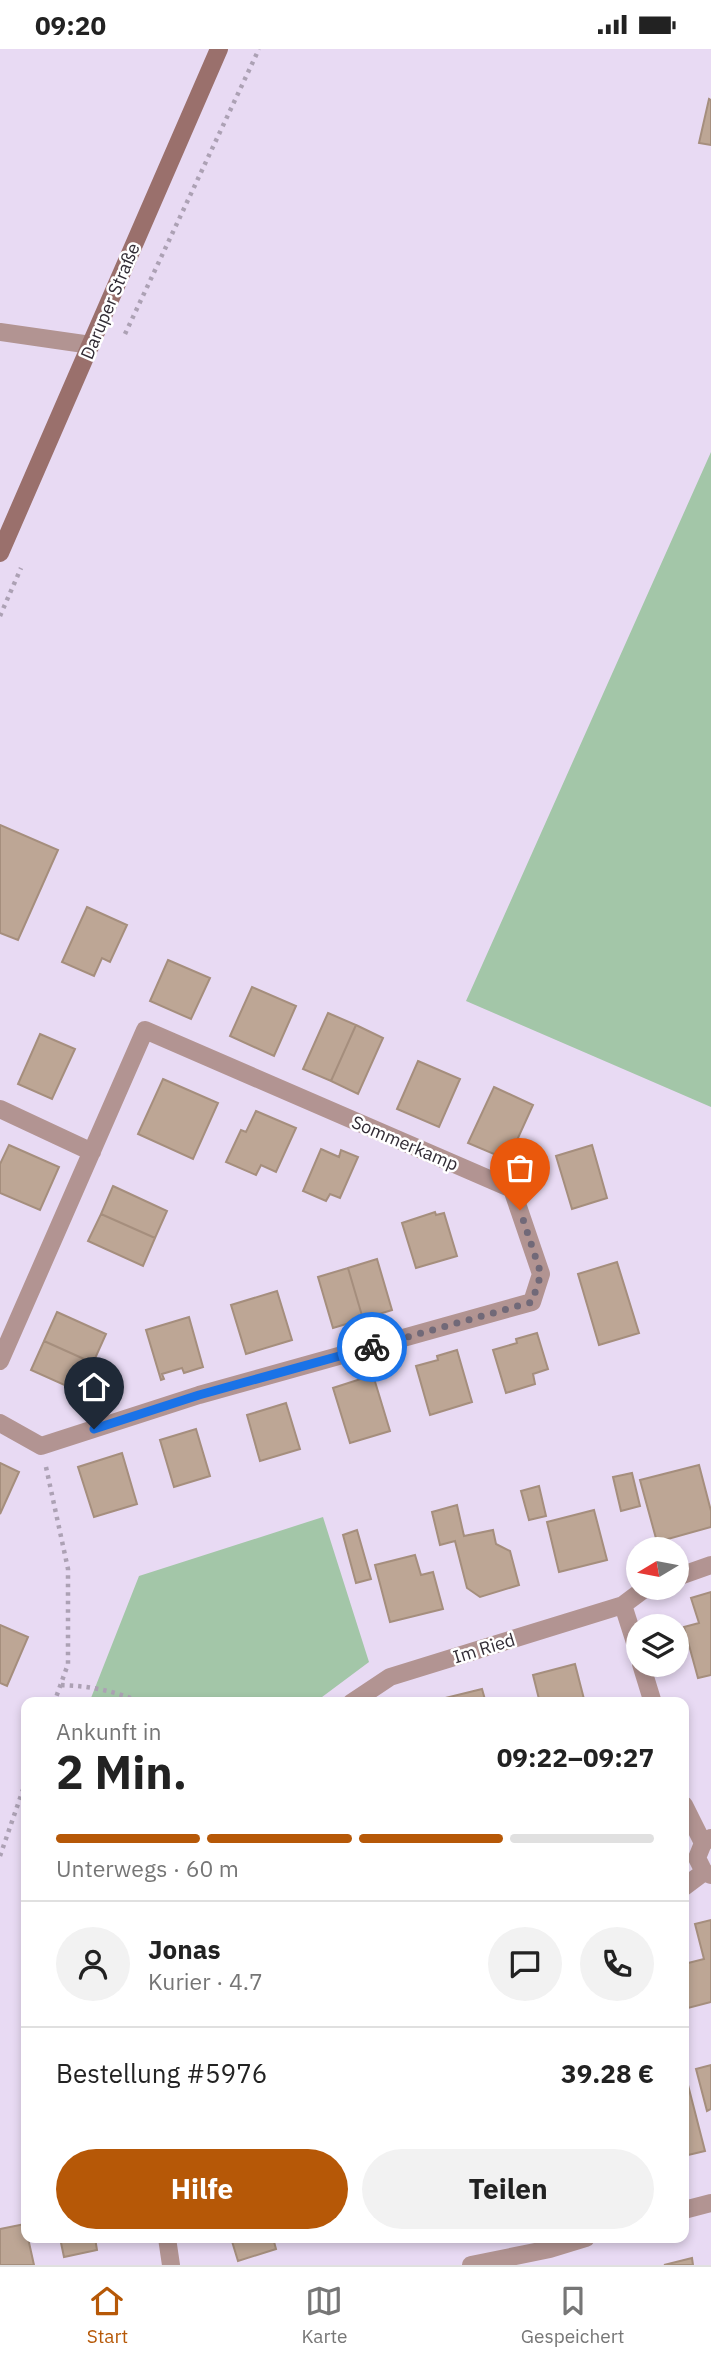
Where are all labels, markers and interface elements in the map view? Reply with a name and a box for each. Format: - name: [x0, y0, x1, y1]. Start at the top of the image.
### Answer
- text: 09:20: [35, 8, 106, 42]
- street label: Daruper Straße: [75, 239, 145, 363]
- street label: Sommerkamp: [348, 1110, 462, 1176]
- pin: [490, 1138, 550, 1210]
- icon: bag: [501, 1149, 539, 1187]
- courier: [337, 1312, 407, 1382]
- icon: bike: [353, 1328, 391, 1366]
- pin: [64, 1357, 124, 1429]
- icon: home: [75, 1368, 113, 1406]
- north arrow: [626, 1537, 690, 1599]
- map controls: [626, 1537, 689, 1677]
- button: layers: [626, 1614, 689, 1677]
- street label: Im Ried: [450, 1628, 518, 1668]
- text: Ankunft in: [56, 1716, 162, 1746]
- text: 09:22–09:27: [497, 1740, 654, 1774]
- text: 2 Min.: [56, 1742, 187, 1802]
- text: Unterwegs · 60 m: [56, 1853, 239, 1883]
- button: person: [56, 1927, 130, 2001]
- button: chat: [488, 1927, 562, 2001]
- button: phone: [580, 1927, 654, 2001]
- text: Jonas: [148, 1932, 221, 1966]
- text: Kurier · 4.7: [148, 1966, 263, 1996]
- text: Bestellung #5976: [56, 2056, 267, 2090]
- text: 39.28 €: [561, 2056, 654, 2090]
- button: Hilfe: [56, 2149, 348, 2229]
- button: Teilen: [362, 2149, 654, 2229]
- tab: Start: [87, 2282, 128, 2348]
- tab: Karte: [302, 2282, 347, 2348]
- tab: Gespeichert: [521, 2282, 624, 2348]

